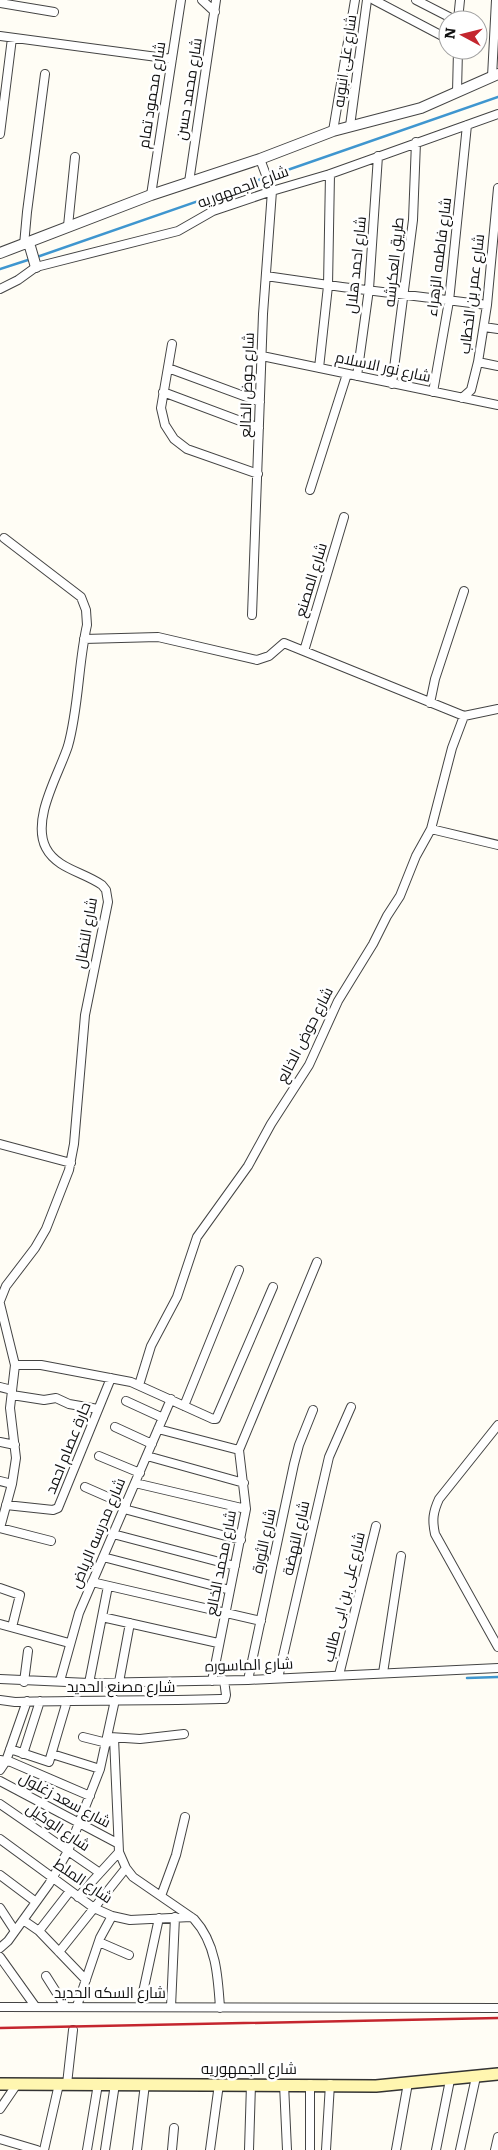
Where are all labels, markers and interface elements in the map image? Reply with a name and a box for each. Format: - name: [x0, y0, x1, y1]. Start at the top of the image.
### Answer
- north arrow: [438, 10, 488, 60]
- street label: شارع على انبوبه: [326, 13, 362, 109]
- text: N: [438, 26, 460, 40]
- street label: شارع محمد حسن: [168, 36, 208, 142]
- street label: شارع محمود تمام: [131, 40, 171, 150]
- street label: شارع الجمهوريه: [194, 158, 292, 214]
- street label: شارع فاطمه الزهراء: [419, 196, 457, 318]
- street label: شارع احمد هلال: [338, 215, 372, 315]
- street label: طريق العكرشه: [376, 216, 409, 308]
- street label: شارع عمر بن الخطاب: [452, 232, 490, 355]
- street label: شارع حوض الخالع: [232, 332, 260, 438]
- street label: شارع نور الاسلام: [333, 344, 433, 388]
- street label: شارع المصنع: [287, 539, 333, 620]
- street label: شارع النضال: [67, 895, 103, 970]
- street label: شارع حوض الخالع: [270, 982, 339, 1087]
- street label: حارة عصام احمد: [38, 1398, 96, 1497]
- street label: شارع مدرسه الرياض: [63, 1474, 131, 1592]
- street label: شارع النهضة: [275, 1498, 315, 1578]
- street label: شارع الثورة: [244, 1506, 282, 1576]
- street label: شارع محمد الخالع: [198, 1508, 242, 1618]
- street label: شارع على بن ابى طالب: [315, 1529, 371, 1664]
- street label: شارع الماسوره: [204, 1650, 294, 1678]
- street label: شارع مصنع الحديد: [67, 1674, 175, 1698]
- street label: شارع سعد زغلول: [15, 1765, 116, 1833]
- street label: شارع الوكيل: [22, 1796, 96, 1857]
- street label: شارع الملط: [49, 1852, 118, 1909]
- street label: شارع السكه الحديد: [54, 1980, 166, 2004]
- street label: شارع الجمهوريه: [201, 2056, 297, 2080]

